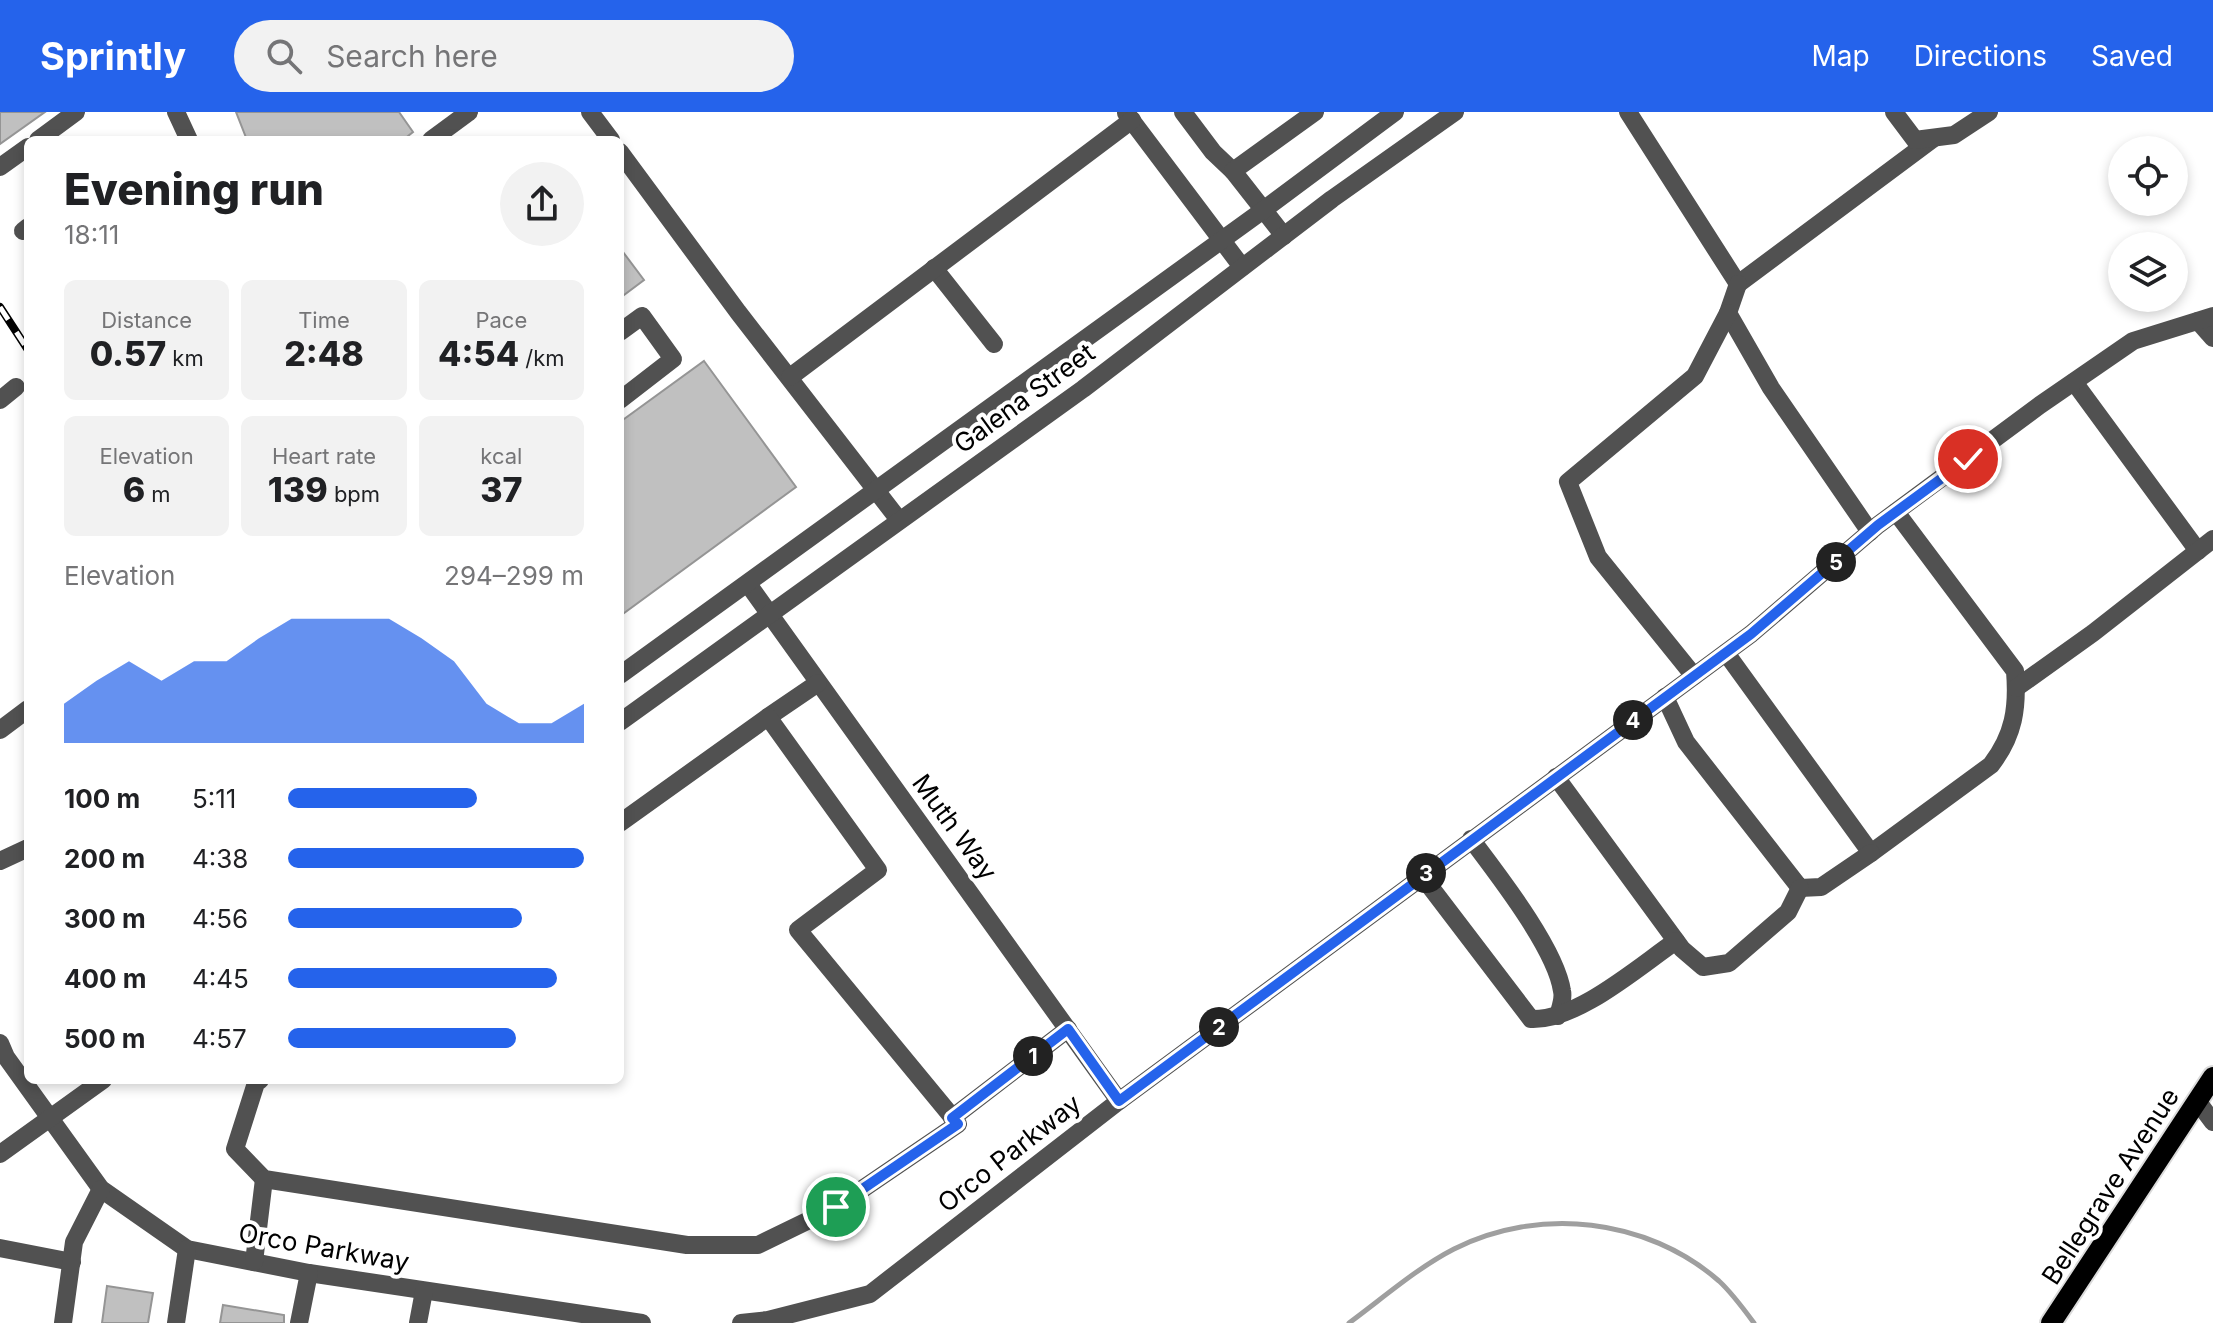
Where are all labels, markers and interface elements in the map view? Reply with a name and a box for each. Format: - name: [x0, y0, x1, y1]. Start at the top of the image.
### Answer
- search box: [234, 20, 794, 92]
- text: Sprintly: [40, 33, 186, 79]
- icon: search: [262, 34, 306, 78]
- text: Search here: [326, 38, 498, 74]
- text: Map: [1811, 39, 1870, 73]
- text: Directions: [1914, 39, 2047, 73]
- text: Saved: [2091, 39, 2173, 73]
- map controls: [2108, 136, 2188, 312]
- button: locate: [2108, 136, 2188, 216]
- text: Evening run: [64, 162, 324, 216]
- button: share: [500, 162, 584, 246]
- text: 18:11: [64, 219, 119, 250]
- button: layers: [2108, 232, 2188, 312]
- text: Distance: [101, 307, 192, 333]
- text: Time: [298, 307, 350, 333]
- text: Pace: [475, 307, 527, 333]
- text: 0.57: [90, 333, 166, 374]
- text: 2:48: [284, 333, 364, 374]
- text: 4:54: [438, 333, 519, 374]
- street label: Galena Street: [948, 337, 1100, 459]
- text: km: [166, 345, 204, 371]
- text: /km: [519, 345, 565, 371]
- pin: [1934, 425, 2002, 493]
- icon: check: [1946, 437, 1990, 481]
- text: Elevation: [100, 443, 194, 469]
- text: Heart rate: [272, 443, 376, 469]
- text: kcal: [480, 443, 522, 469]
- text: 6: [123, 469, 145, 510]
- text: 139: [268, 469, 328, 510]
- text: 37: [480, 469, 522, 510]
- text: m: [145, 481, 171, 507]
- text: bpm: [328, 481, 380, 507]
- pin: 5: [1816, 542, 1856, 582]
- text: 5: [1829, 549, 1843, 575]
- text: Elevation: [64, 560, 175, 591]
- text: 294–299 m: [444, 560, 584, 591]
- pin: 4: [1613, 700, 1653, 740]
- text: 4: [1626, 707, 1640, 733]
- street label: Muth Way: [906, 768, 1004, 886]
- text: 100 m: [64, 783, 140, 814]
- text: 5:11: [192, 783, 236, 814]
- text: 200 m: [64, 843, 145, 874]
- text: 4:38: [192, 843, 248, 874]
- pin: 3: [1406, 853, 1446, 893]
- text: 3: [1419, 860, 1433, 886]
- text: 300 m: [64, 903, 146, 934]
- text: 4:56: [192, 903, 248, 934]
- text: 400 m: [64, 963, 147, 994]
- text: 4:45: [192, 963, 249, 994]
- pin: 2: [1199, 1007, 1239, 1047]
- text: 2: [1212, 1014, 1226, 1040]
- text: 500 m: [64, 1023, 146, 1054]
- text: 4:57: [192, 1023, 247, 1054]
- pin: 1: [1013, 1036, 1053, 1076]
- text: 1: [1028, 1043, 1038, 1069]
- street label: Bellegrave Avenue: [2035, 1082, 2185, 1290]
- street label: Orco Parkway: [931, 1088, 1087, 1218]
- pin: [802, 1173, 870, 1241]
- icon: arrive: [814, 1185, 858, 1229]
- street label: Orco Parkway: [236, 1217, 412, 1277]

